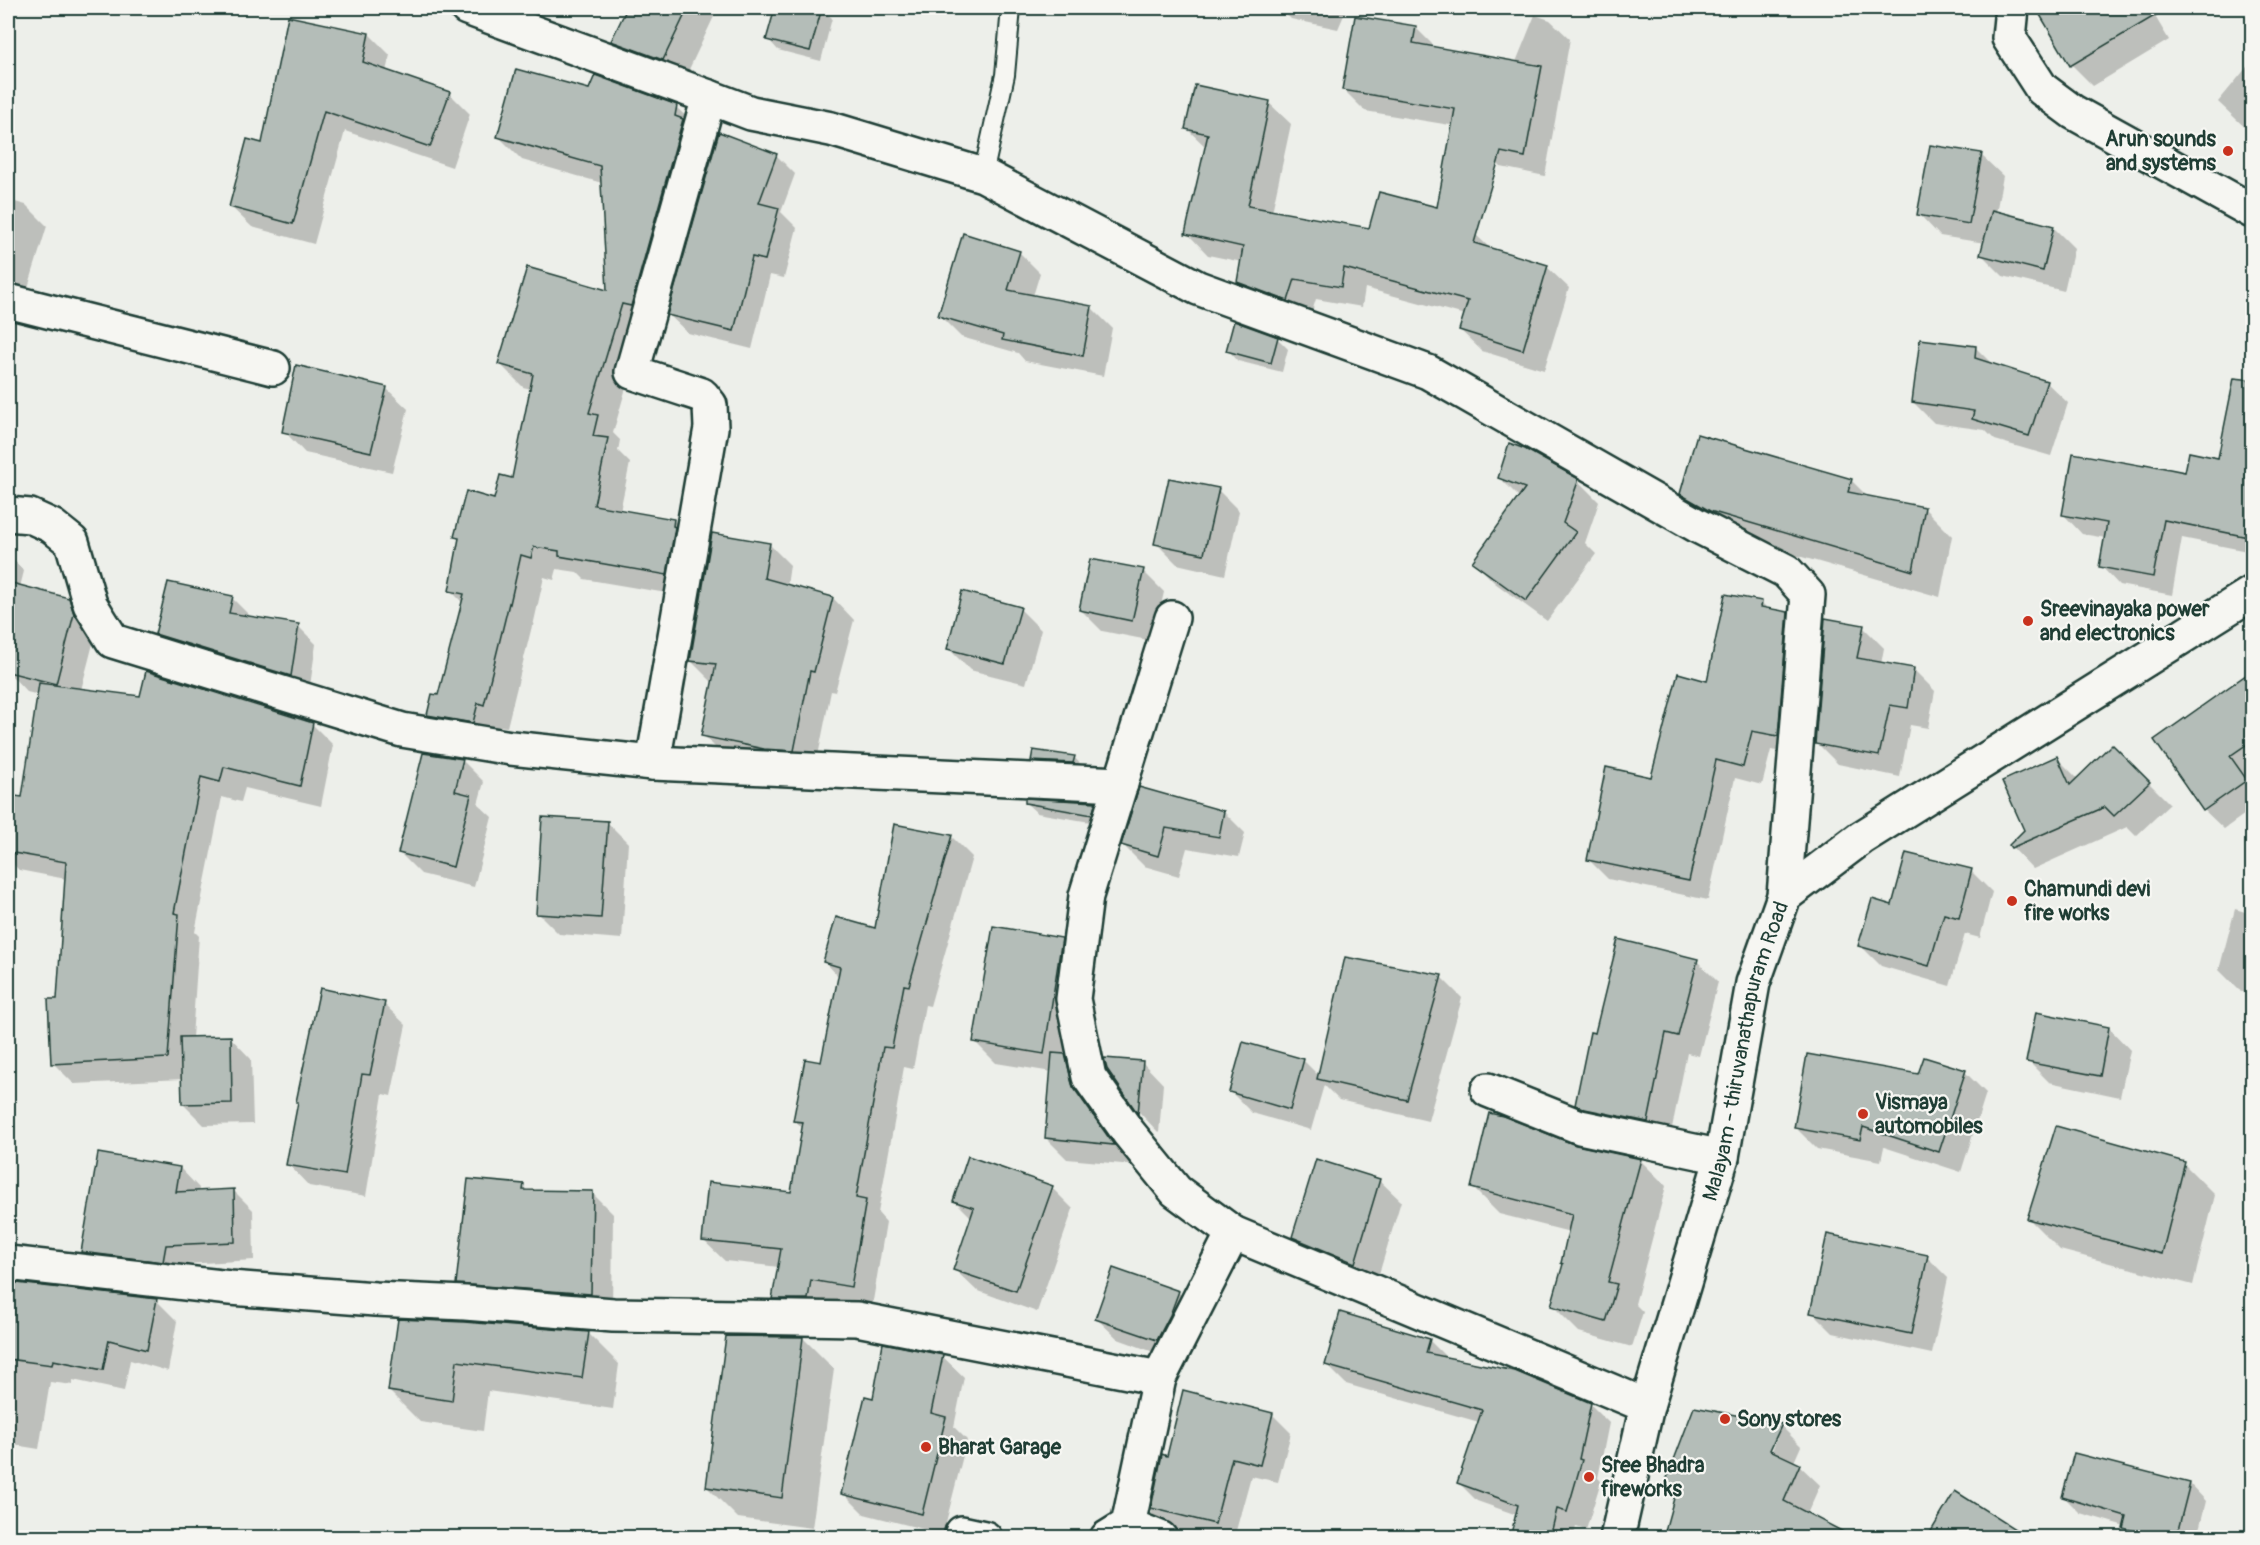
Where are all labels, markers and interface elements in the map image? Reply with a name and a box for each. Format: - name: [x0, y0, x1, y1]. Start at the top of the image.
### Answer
- place label: Arun sounds and systems: [2105, 126, 2217, 177]
- marker: Arun sounds and systems: [2221, 144, 2235, 158]
- place label: Sreevinayaka power and electronics: [2040, 596, 2210, 647]
- marker: Sreevinayaka power and electronics: [2021, 614, 2035, 628]
- place label: Chamundi devi fire works: [2024, 876, 2151, 927]
- marker: Chamundi devi fire works: [2005, 894, 2019, 908]
- street label: Malayam - thiruvanathapuram Road: [1696, 898, 1794, 1204]
- place label: Vismaya automobiles: [1875, 1089, 1983, 1140]
- marker: Vismaya automobiles: [1856, 1107, 1870, 1121]
- place label: Sony stores: [1737, 1406, 1842, 1433]
- marker: Sony stores: [1718, 1412, 1732, 1426]
- place label: Bharat Garage: [938, 1434, 1062, 1461]
- marker: Bharat Garage: [919, 1440, 933, 1454]
- place label: Sree Bhadra fireworks: [1601, 1452, 1705, 1503]
- marker: Sree Bhadra fireworks: [1582, 1470, 1596, 1484]

